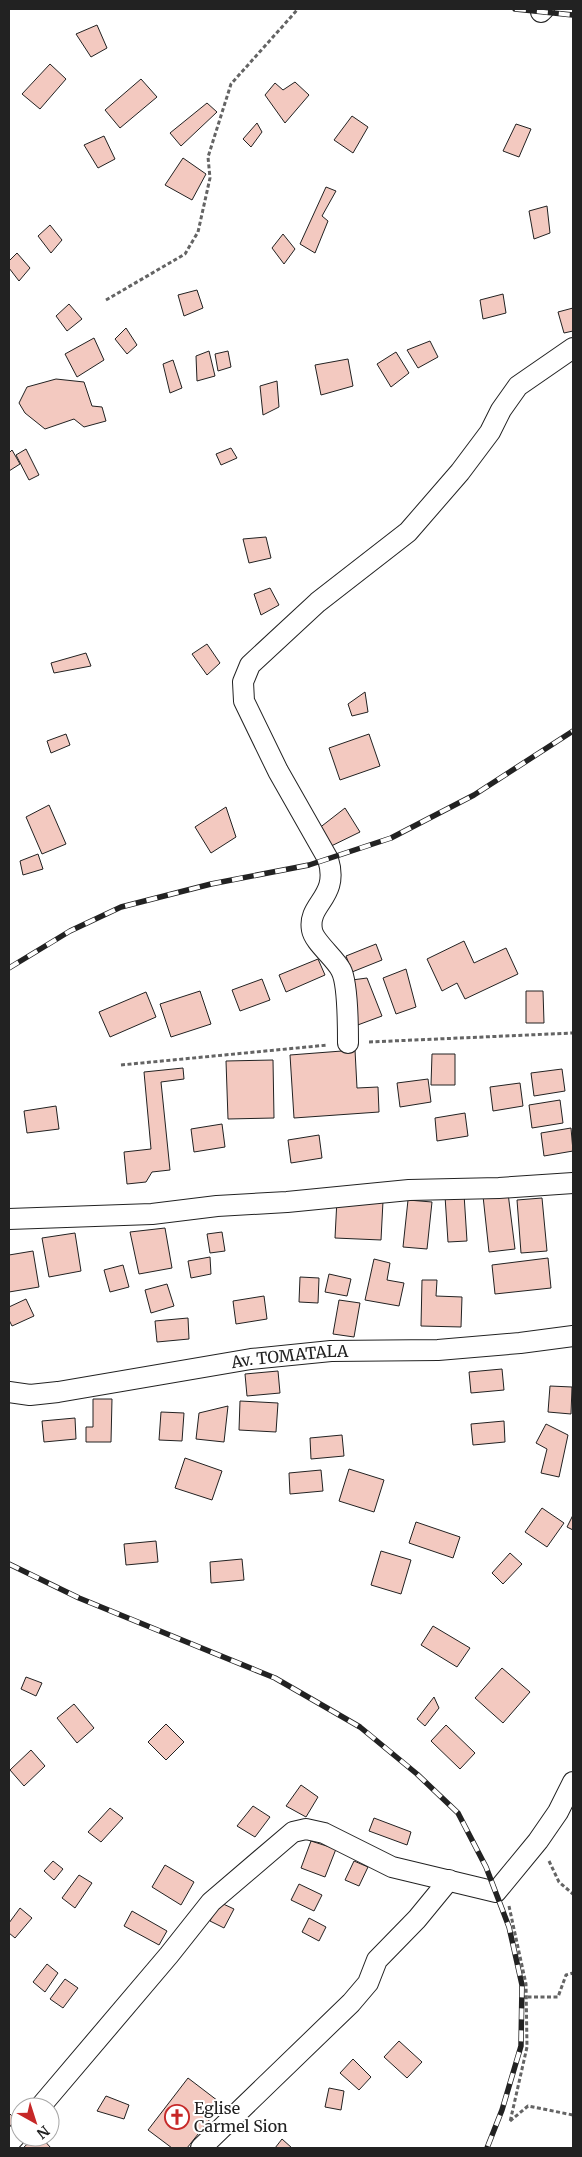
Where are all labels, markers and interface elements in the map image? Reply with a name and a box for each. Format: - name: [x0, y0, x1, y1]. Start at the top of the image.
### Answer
- street label: Av. TOMATALA: [229, 1341, 349, 1372]
- north arrow: [10, 2097, 60, 2147]
- place label: Eglise Carmel Sion: [194, 2098, 288, 2136]
- church icon: Eglise Carmel Sion: [164, 2104, 190, 2130]
- text: N: [33, 2122, 53, 2143]

